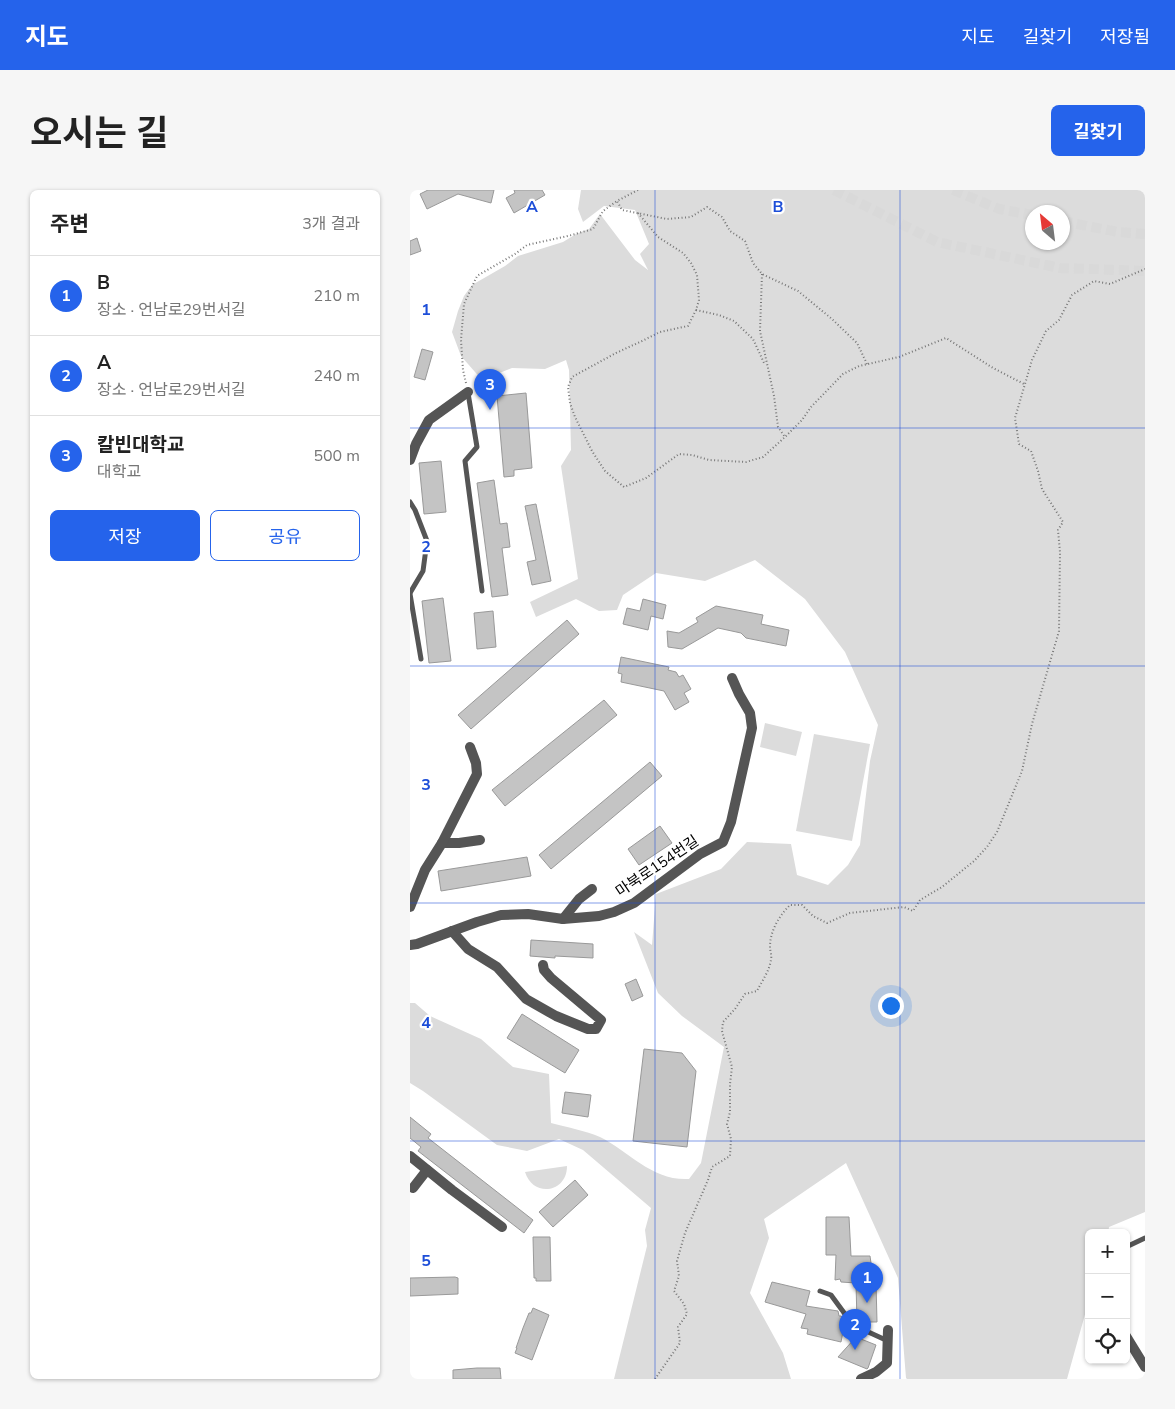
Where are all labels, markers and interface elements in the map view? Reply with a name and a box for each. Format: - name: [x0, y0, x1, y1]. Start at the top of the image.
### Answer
- text: 지도: [25, 21, 69, 53]
- text: 지도: [962, 25, 995, 49]
- text: 길찾기: [1023, 25, 1072, 49]
- text: 저장됨: [1100, 25, 1150, 49]
- button: 길찾기: [1051, 105, 1145, 156]
- text: 오시는 길: [30, 110, 168, 157]
- text: A: [526, 196, 538, 218]
- text: B: [772, 196, 784, 218]
- north arrow: [1025, 205, 1070, 250]
- text: 주변: [50, 210, 89, 238]
- text: 3개 결과: [302, 213, 360, 235]
- text: B: [97, 270, 110, 296]
- text: 1: [61, 285, 71, 307]
- text: 210 m: [313, 285, 360, 307]
- text: 장소 · 언남로29번서길: [97, 299, 246, 321]
- text: 1: [421, 299, 431, 321]
- text: A: [97, 350, 111, 376]
- text: 2: [61, 365, 71, 387]
- text: 240 m: [313, 365, 360, 387]
- pin: 3: [474, 369, 506, 410]
- text: 장소 · 언남로29번서길: [97, 379, 246, 401]
- text: 칼빈대학교: [97, 432, 184, 458]
- text: 3: [61, 445, 71, 467]
- text: 500 m: [313, 445, 360, 467]
- text: 대학교: [97, 461, 141, 483]
- button: 저장: [50, 510, 200, 561]
- button: 공유: [210, 510, 360, 561]
- text: 2: [421, 536, 431, 558]
- text: 3: [421, 774, 431, 796]
- street label: 마북로154번길: [612, 831, 702, 901]
- your location: [878, 993, 904, 1019]
- text: 4: [421, 1012, 431, 1034]
- map controls: [1085, 1229, 1130, 1364]
- button: +: [1085, 1229, 1130, 1274]
- text: 5: [421, 1250, 431, 1272]
- pin: 1: [851, 1262, 883, 1303]
- button: −: [1085, 1274, 1130, 1319]
- pin: 2: [839, 1309, 871, 1350]
- button: locate: [1085, 1319, 1130, 1364]

